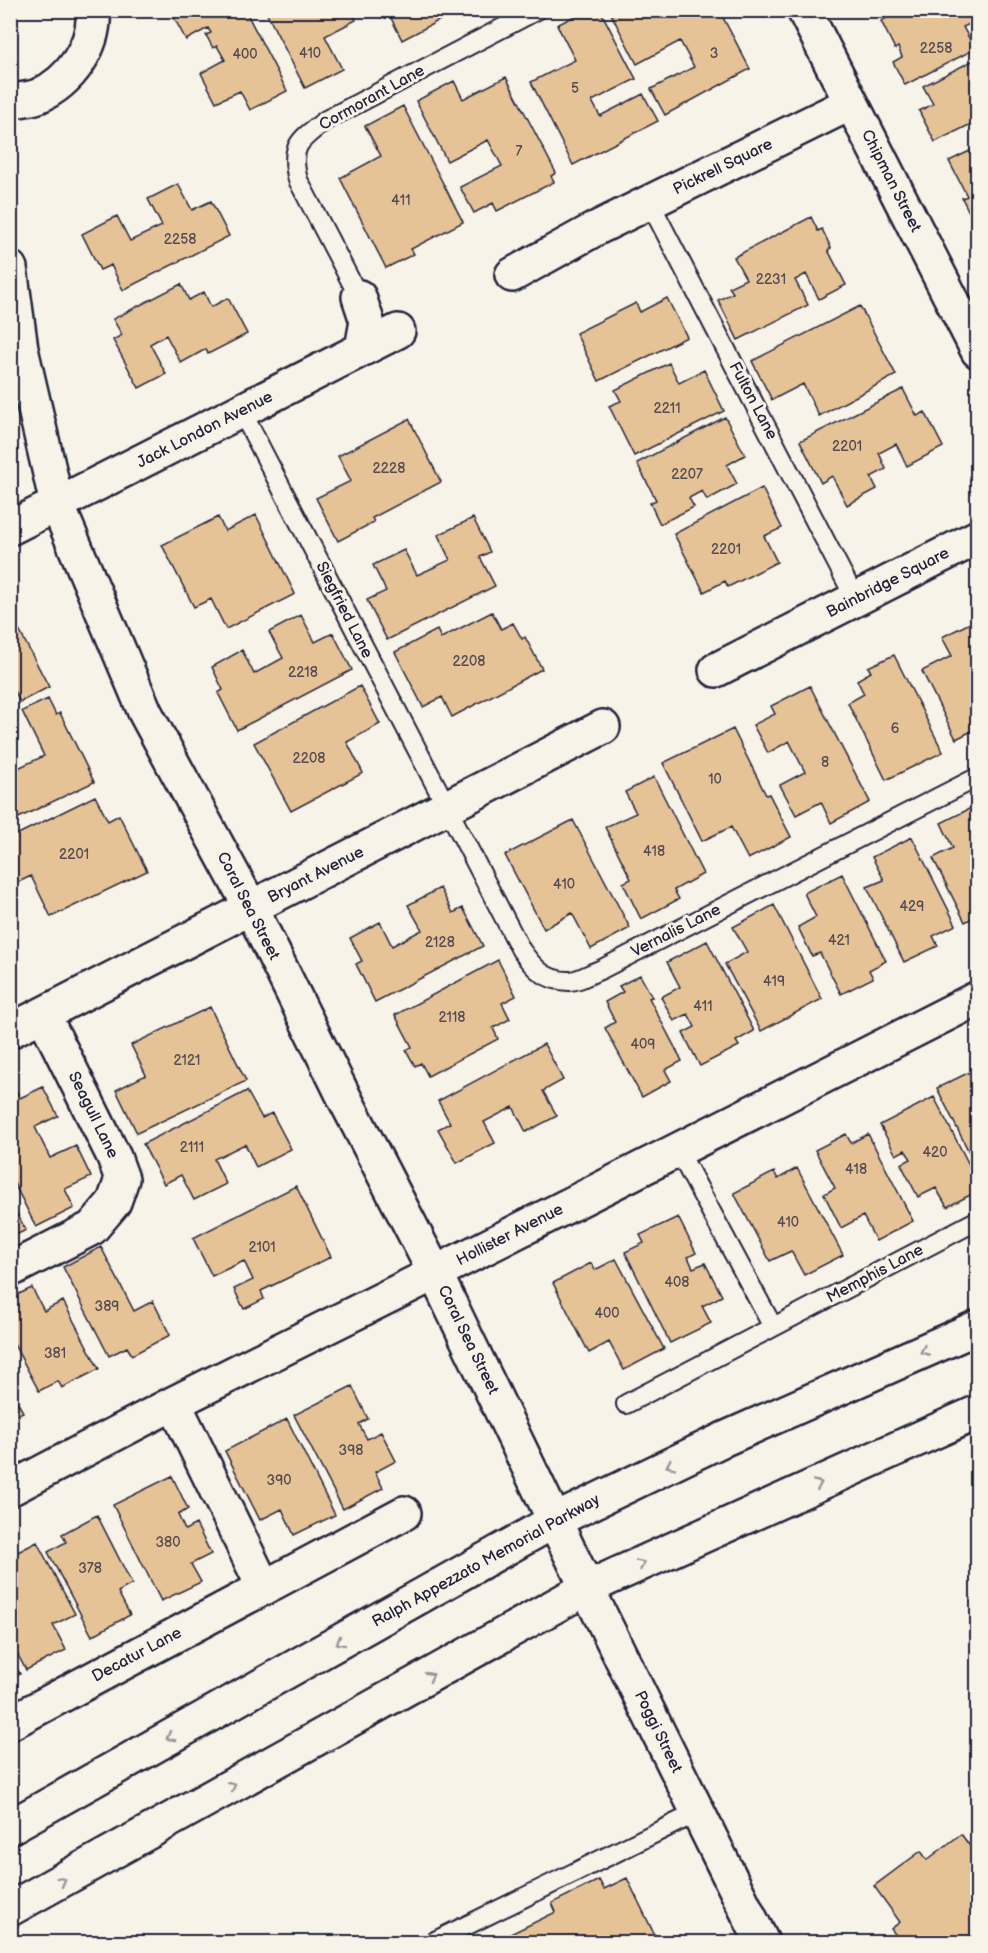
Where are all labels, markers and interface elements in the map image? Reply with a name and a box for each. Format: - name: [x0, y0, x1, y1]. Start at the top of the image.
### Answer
- house number: 2258: [920, 40, 952, 57]
- house number: 410: [299, 45, 321, 62]
- house number: 3: [710, 45, 718, 62]
- house number: 400: [232, 46, 258, 63]
- street label: Cormorant Lane: [316, 61, 428, 135]
- house number: 5: [571, 80, 579, 97]
- street label: Chipman Street: [857, 127, 925, 236]
- street label: Pickrell Square: [670, 135, 776, 199]
- house number: 7: [516, 143, 523, 160]
- house number: 411: [391, 192, 411, 209]
- house number: 2258: [164, 231, 196, 248]
- house number: 2231: [756, 271, 786, 288]
- street label: Fulton Lane: [725, 359, 782, 443]
- street label: Jack London Avenue: [134, 387, 277, 472]
- house number: 2211: [653, 400, 681, 417]
- house number: 2201: [832, 438, 862, 455]
- house number: 2228: [373, 460, 405, 477]
- house number: 2207: [671, 466, 703, 483]
- house number: 2201: [711, 541, 741, 558]
- street label: Bainbridge Square: [823, 544, 953, 622]
- street label: Siegfried Lane: [312, 559, 377, 662]
- house number: 2208: [453, 653, 485, 670]
- house number: 2218: [288, 664, 318, 681]
- house number: 6: [891, 720, 900, 737]
- house number: 2208: [293, 750, 325, 767]
- house number: 8: [821, 754, 829, 771]
- house number: 10: [708, 771, 722, 788]
- street label: Bryant Avenue: [265, 842, 368, 907]
- house number: 418: [643, 843, 665, 860]
- house number: 2201: [59, 846, 89, 863]
- street label: Coral Sea Street: [213, 849, 283, 963]
- house number: 410: [553, 876, 575, 893]
- house number: 429: [900, 898, 924, 915]
- street label: Vernalis Lane: [628, 900, 724, 962]
- house number: 421: [828, 932, 850, 949]
- house number: 2128: [425, 934, 455, 951]
- house number: 419: [763, 973, 785, 990]
- house number: 411: [693, 998, 713, 1015]
- house number: 2118: [438, 1009, 466, 1026]
- house number: 409: [631, 1036, 655, 1053]
- house number: 2121: [174, 1052, 200, 1069]
- street label: Seagull Lane: [64, 1069, 122, 1162]
- house number: 2111: [180, 1139, 204, 1156]
- house number: 420: [922, 1144, 948, 1161]
- house number: 418: [845, 1161, 867, 1178]
- street label: Hollister Avenue: [453, 1200, 567, 1270]
- house number: 410: [777, 1214, 799, 1231]
- house number: 2101: [248, 1239, 276, 1256]
- street label: Memphis Lane: [823, 1240, 927, 1307]
- house number: 408: [665, 1274, 689, 1291]
- street label: Coral Sea Street: [433, 1282, 503, 1398]
- house number: 389: [95, 1298, 119, 1315]
- house number: 400: [594, 1305, 620, 1322]
- one-way arrow: [919, 1344, 930, 1356]
- house number: 381: [44, 1345, 66, 1362]
- house number: 398: [339, 1442, 363, 1459]
- one-way arrow: [665, 1458, 676, 1470]
- house number: 390: [267, 1472, 291, 1489]
- one-way arrow: [812, 1479, 823, 1491]
- street label: Ralph Appezzato Memorial Parkway: [369, 1490, 604, 1632]
- house number: 380: [155, 1534, 181, 1551]
- house number: 378: [78, 1560, 102, 1577]
- one-way arrow: [634, 1560, 645, 1572]
- street label: Decatur Lane: [89, 1623, 185, 1687]
- one-way arrow: [336, 1634, 346, 1646]
- one-way arrow: [424, 1672, 434, 1683]
- street label: Poggi Street: [630, 1688, 686, 1776]
- one-way arrow: [166, 1730, 176, 1741]
- one-way arrow: [226, 1782, 236, 1793]
- one-way arrow: [55, 1877, 66, 1888]

